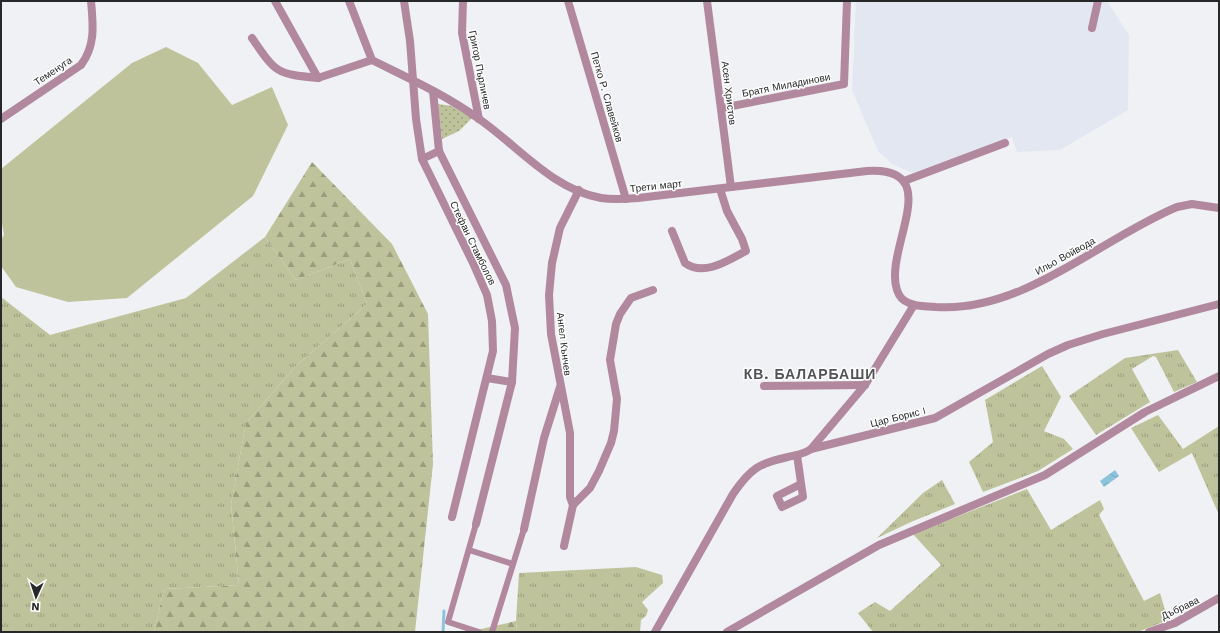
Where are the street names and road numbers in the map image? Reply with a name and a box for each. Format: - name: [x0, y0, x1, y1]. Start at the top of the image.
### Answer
- street label: Григор Пърличев: [467, 30, 493, 110]
- street label: Петко Р. Славейков: [589, 51, 625, 143]
- street label: Теменуга: [32, 54, 74, 88]
- street label: Асен Христов: [720, 60, 738, 126]
- street label: Братя Миладинови: [741, 71, 831, 99]
- street label: Трети март: [629, 178, 683, 194]
- street label: Стефан Стамболов: [448, 199, 498, 287]
- street label: Ильо Войвода: [1033, 235, 1097, 277]
- street label: Ангел Кънчев: [555, 312, 573, 376]
- street label: Цар Борис I: [869, 405, 927, 429]
- street label: Дъбрава: [1159, 594, 1201, 622]

